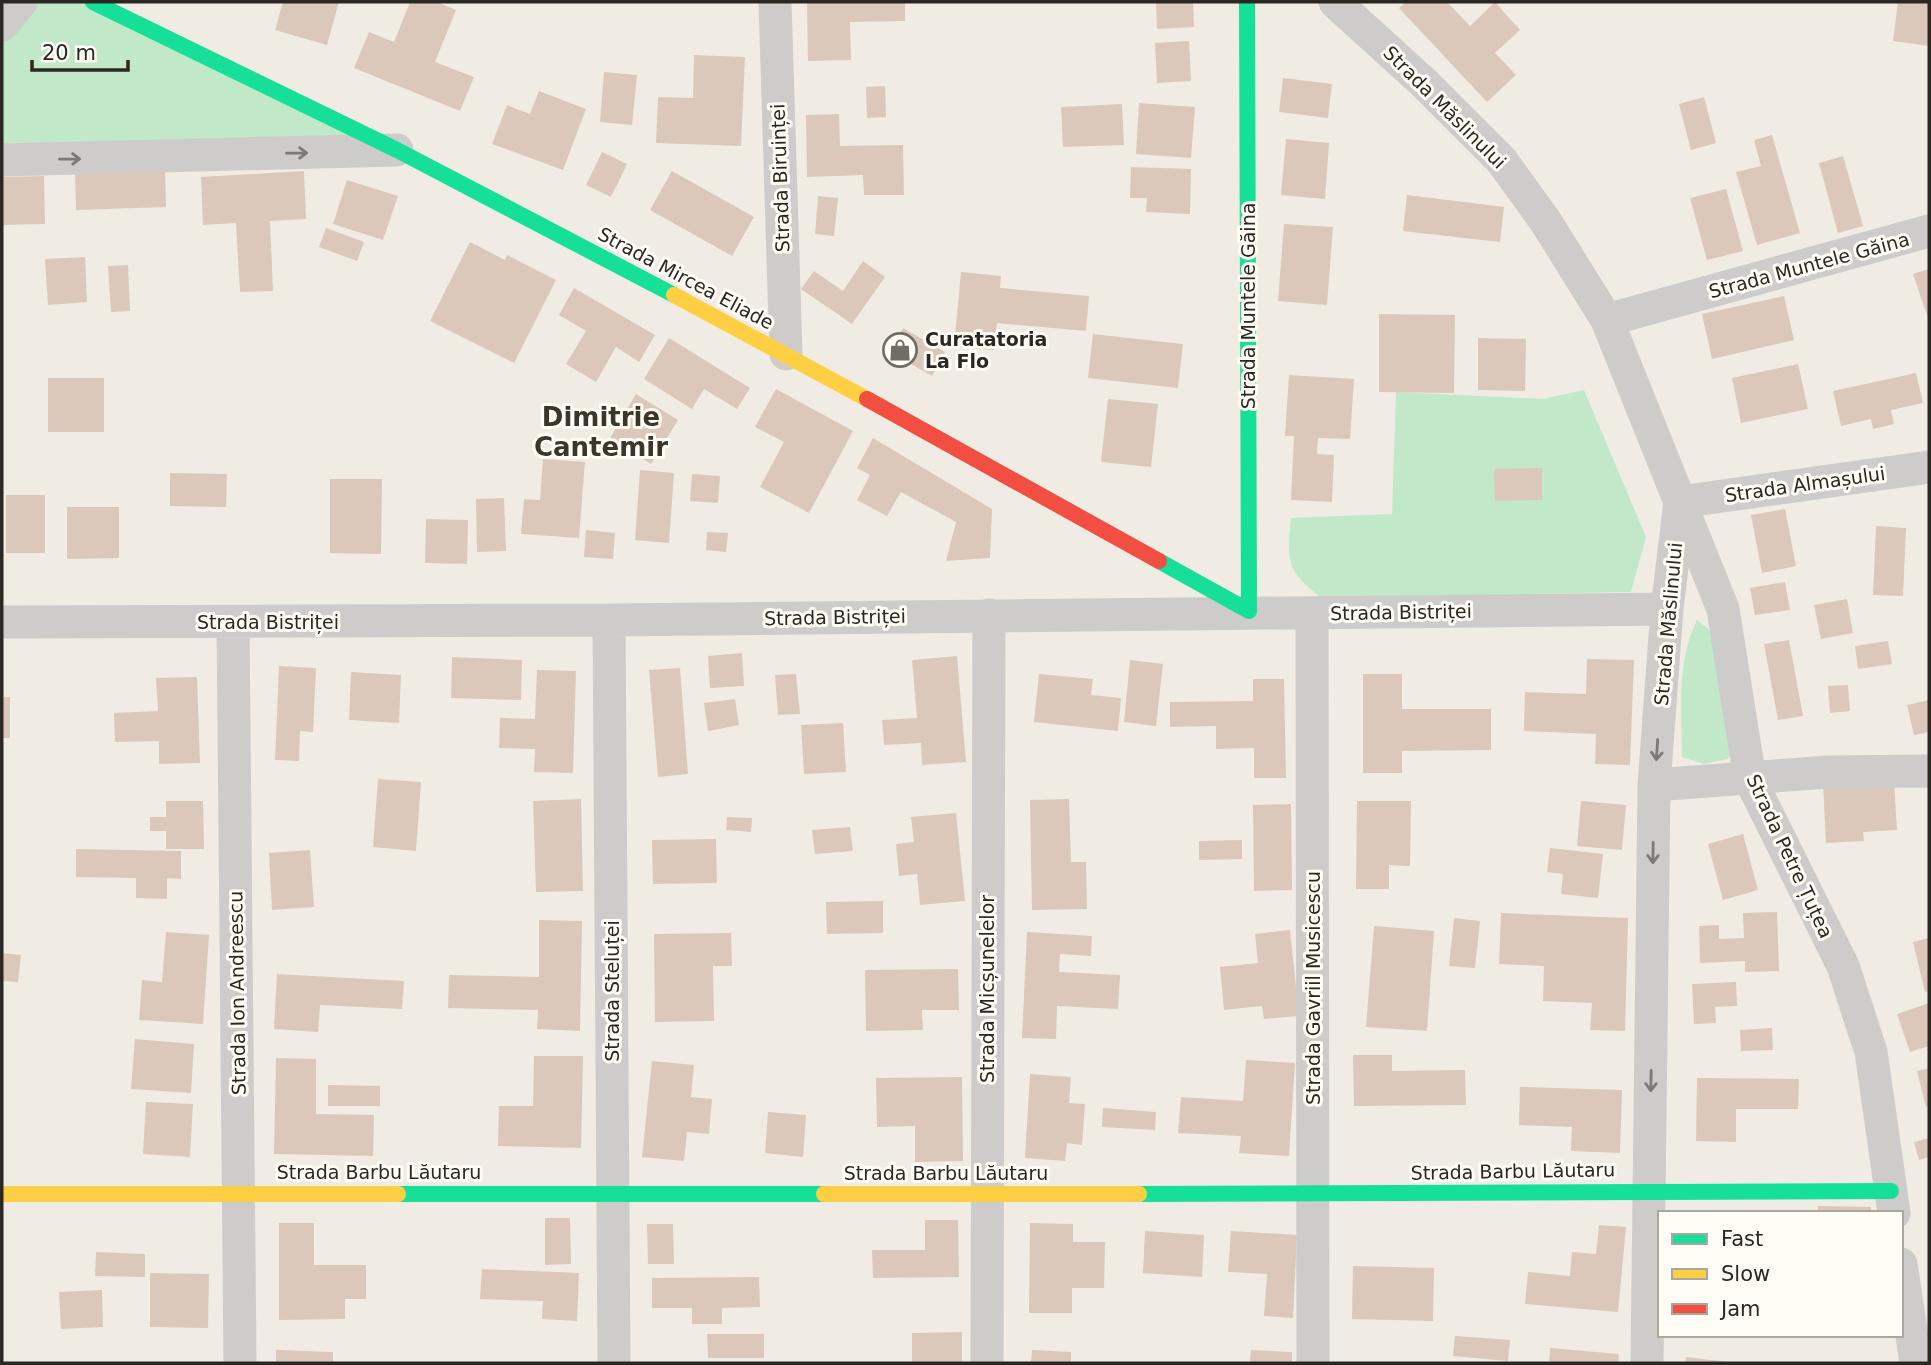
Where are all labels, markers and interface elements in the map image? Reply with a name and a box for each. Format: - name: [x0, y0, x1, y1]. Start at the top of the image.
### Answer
- scale bar: [32, 28, 128, 72]
- text: 20 m: [42, 41, 96, 65]
- street label: Strada Măslinului: [1379, 41, 1511, 173]
- street label: Strada Biruinței: [766, 103, 795, 253]
- one-way arrow: [286, 146, 309, 160]
- one-way arrow: [58, 152, 81, 165]
- street label: Strada Muntele Găina: [1237, 203, 1259, 409]
- street label: Strada Mircea Eliade: [595, 222, 777, 334]
- street label: Strada Muntele Găina: [1706, 228, 1912, 302]
- place label: Curatatoria La Flo: [925, 328, 1047, 372]
- shop icon: Curatatoria La Flo: [881, 331, 919, 369]
- district label: Dimitrie Cantemir: [534, 402, 668, 462]
- street label: Strada Almașului: [1723, 462, 1887, 507]
- street label: Strada Măslinului: [1650, 541, 1686, 707]
- street label: Strada Bistriței: [1330, 600, 1472, 625]
- street label: Strada Bistriței: [764, 605, 906, 630]
- street label: Strada Bistriței: [197, 611, 339, 634]
- one-way arrow: [1650, 738, 1663, 761]
- street label: Strada Petre Țuțea: [1741, 771, 1838, 942]
- one-way arrow: [1646, 841, 1660, 864]
- street label: Strada Gavriil Musicescu: [1302, 871, 1324, 1105]
- street label: Strada Ion Andreescu: [224, 891, 250, 1095]
- street label: Strada Micșunelelor: [976, 895, 999, 1083]
- street label: Strada Steluței: [601, 920, 624, 1062]
- one-way arrow: [1644, 1069, 1657, 1092]
- street label: Strada Barbu Lăutaru: [1411, 1158, 1615, 1184]
- street label: Strada Barbu Lăutaru: [277, 1161, 481, 1183]
- street label: Strada Barbu Lăutaru: [844, 1162, 1048, 1184]
- legend: [1658, 1211, 1903, 1337]
- text: Fast: [1721, 1227, 1763, 1251]
- text: Slow: [1721, 1262, 1770, 1286]
- text: Jam: [1719, 1297, 1761, 1321]

